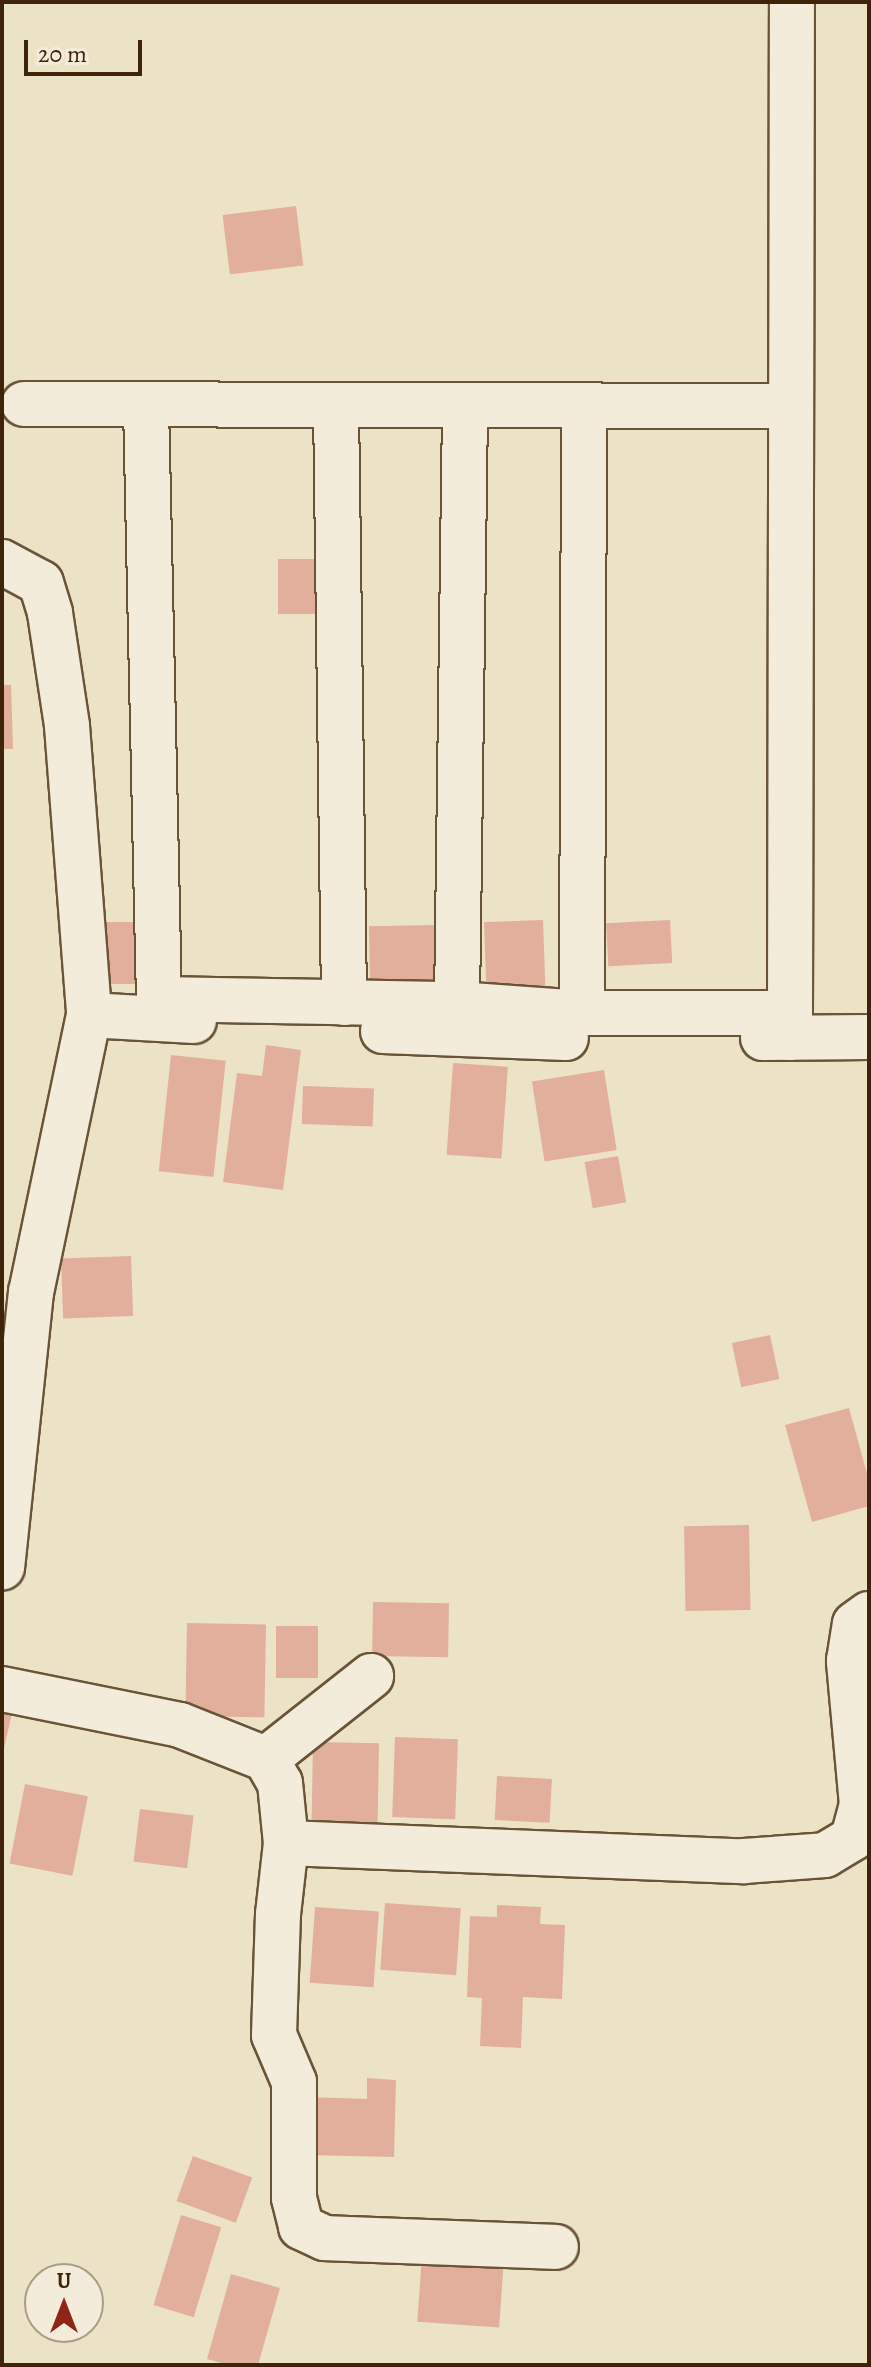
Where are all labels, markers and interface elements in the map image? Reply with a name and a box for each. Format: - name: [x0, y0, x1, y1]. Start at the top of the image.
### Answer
- scale bar: [28, 24, 146, 74]
- text: 20 m: [38, 38, 87, 70]
- north arrow: [24, 2263, 104, 2343]
- text: U: [57, 2266, 71, 2296]

